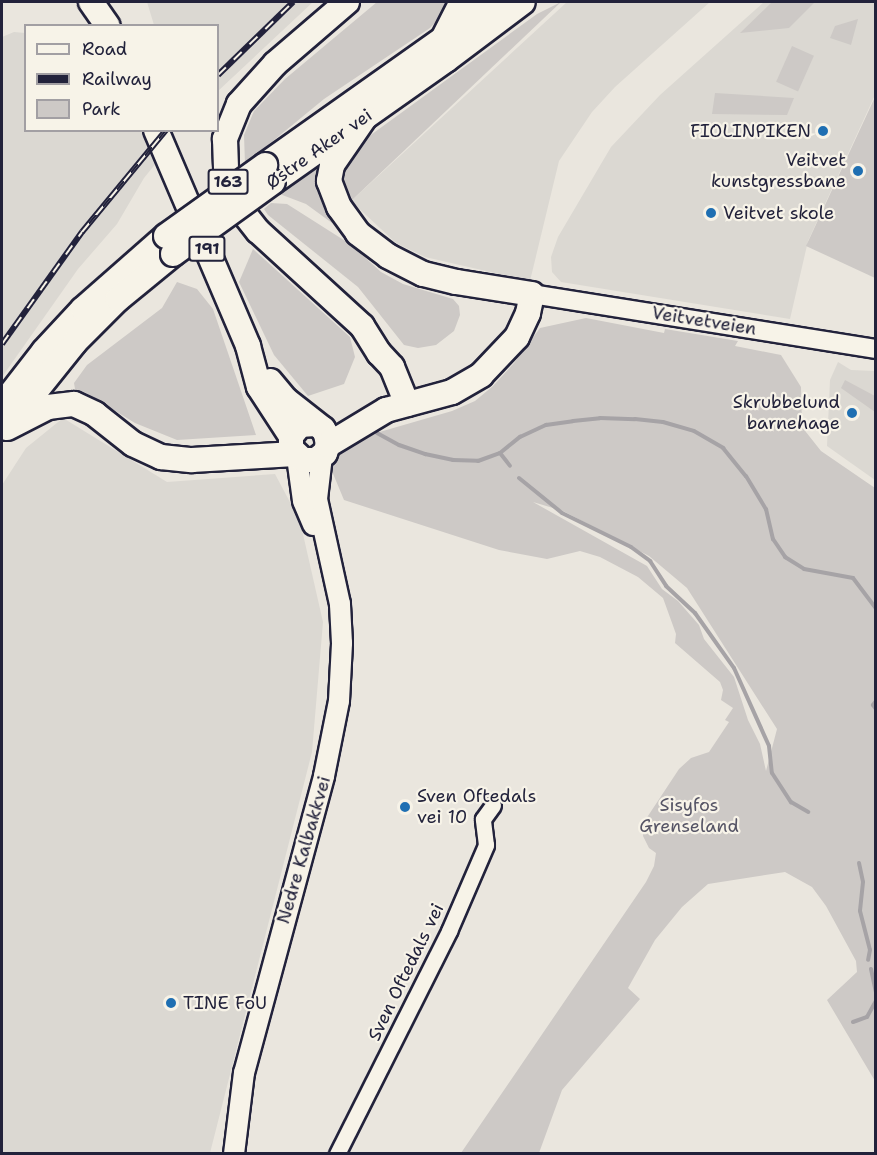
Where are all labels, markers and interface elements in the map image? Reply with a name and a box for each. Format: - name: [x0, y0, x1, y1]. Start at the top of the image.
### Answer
- legend: [24, 24, 219, 132]
- text: Road: [82, 37, 127, 61]
- text: Railway: [82, 67, 152, 91]
- text: Park: [82, 97, 121, 121]
- street label: Østre Aker vei: [262, 104, 376, 194]
- place label: FIOLINPIKEN: [690, 120, 811, 142]
- marker: FIOLINPIKEN: [816, 124, 830, 138]
- place label: Veitvet kunstgressbane: [711, 150, 846, 192]
- marker: Veitvet kunstgressbane: [851, 164, 865, 178]
- road number: 163: [207, 169, 249, 195]
- place label: Veitvet skole: [723, 202, 834, 224]
- marker: Veitvet skole: [704, 206, 718, 220]
- road number: 191: [188, 236, 226, 262]
- street label: Veitvetveien: [650, 302, 758, 340]
- place label: Skrubbelund barnehage: [733, 392, 840, 434]
- marker: Skrubbelund barnehage: [845, 406, 859, 420]
- street label: Nedre Kalbakkvei: [273, 774, 335, 926]
- place label: Sven Oftedals vei 10: [417, 786, 536, 828]
- park label: Sisyfos Grenseland: [639, 795, 739, 838]
- marker: Sven Oftedals vei 10: [398, 800, 412, 814]
- street label: Sven Oftedals vei: [363, 900, 449, 1044]
- place label: TINE FoU: [183, 992, 267, 1014]
- marker: TINE FoU: [164, 996, 178, 1010]

